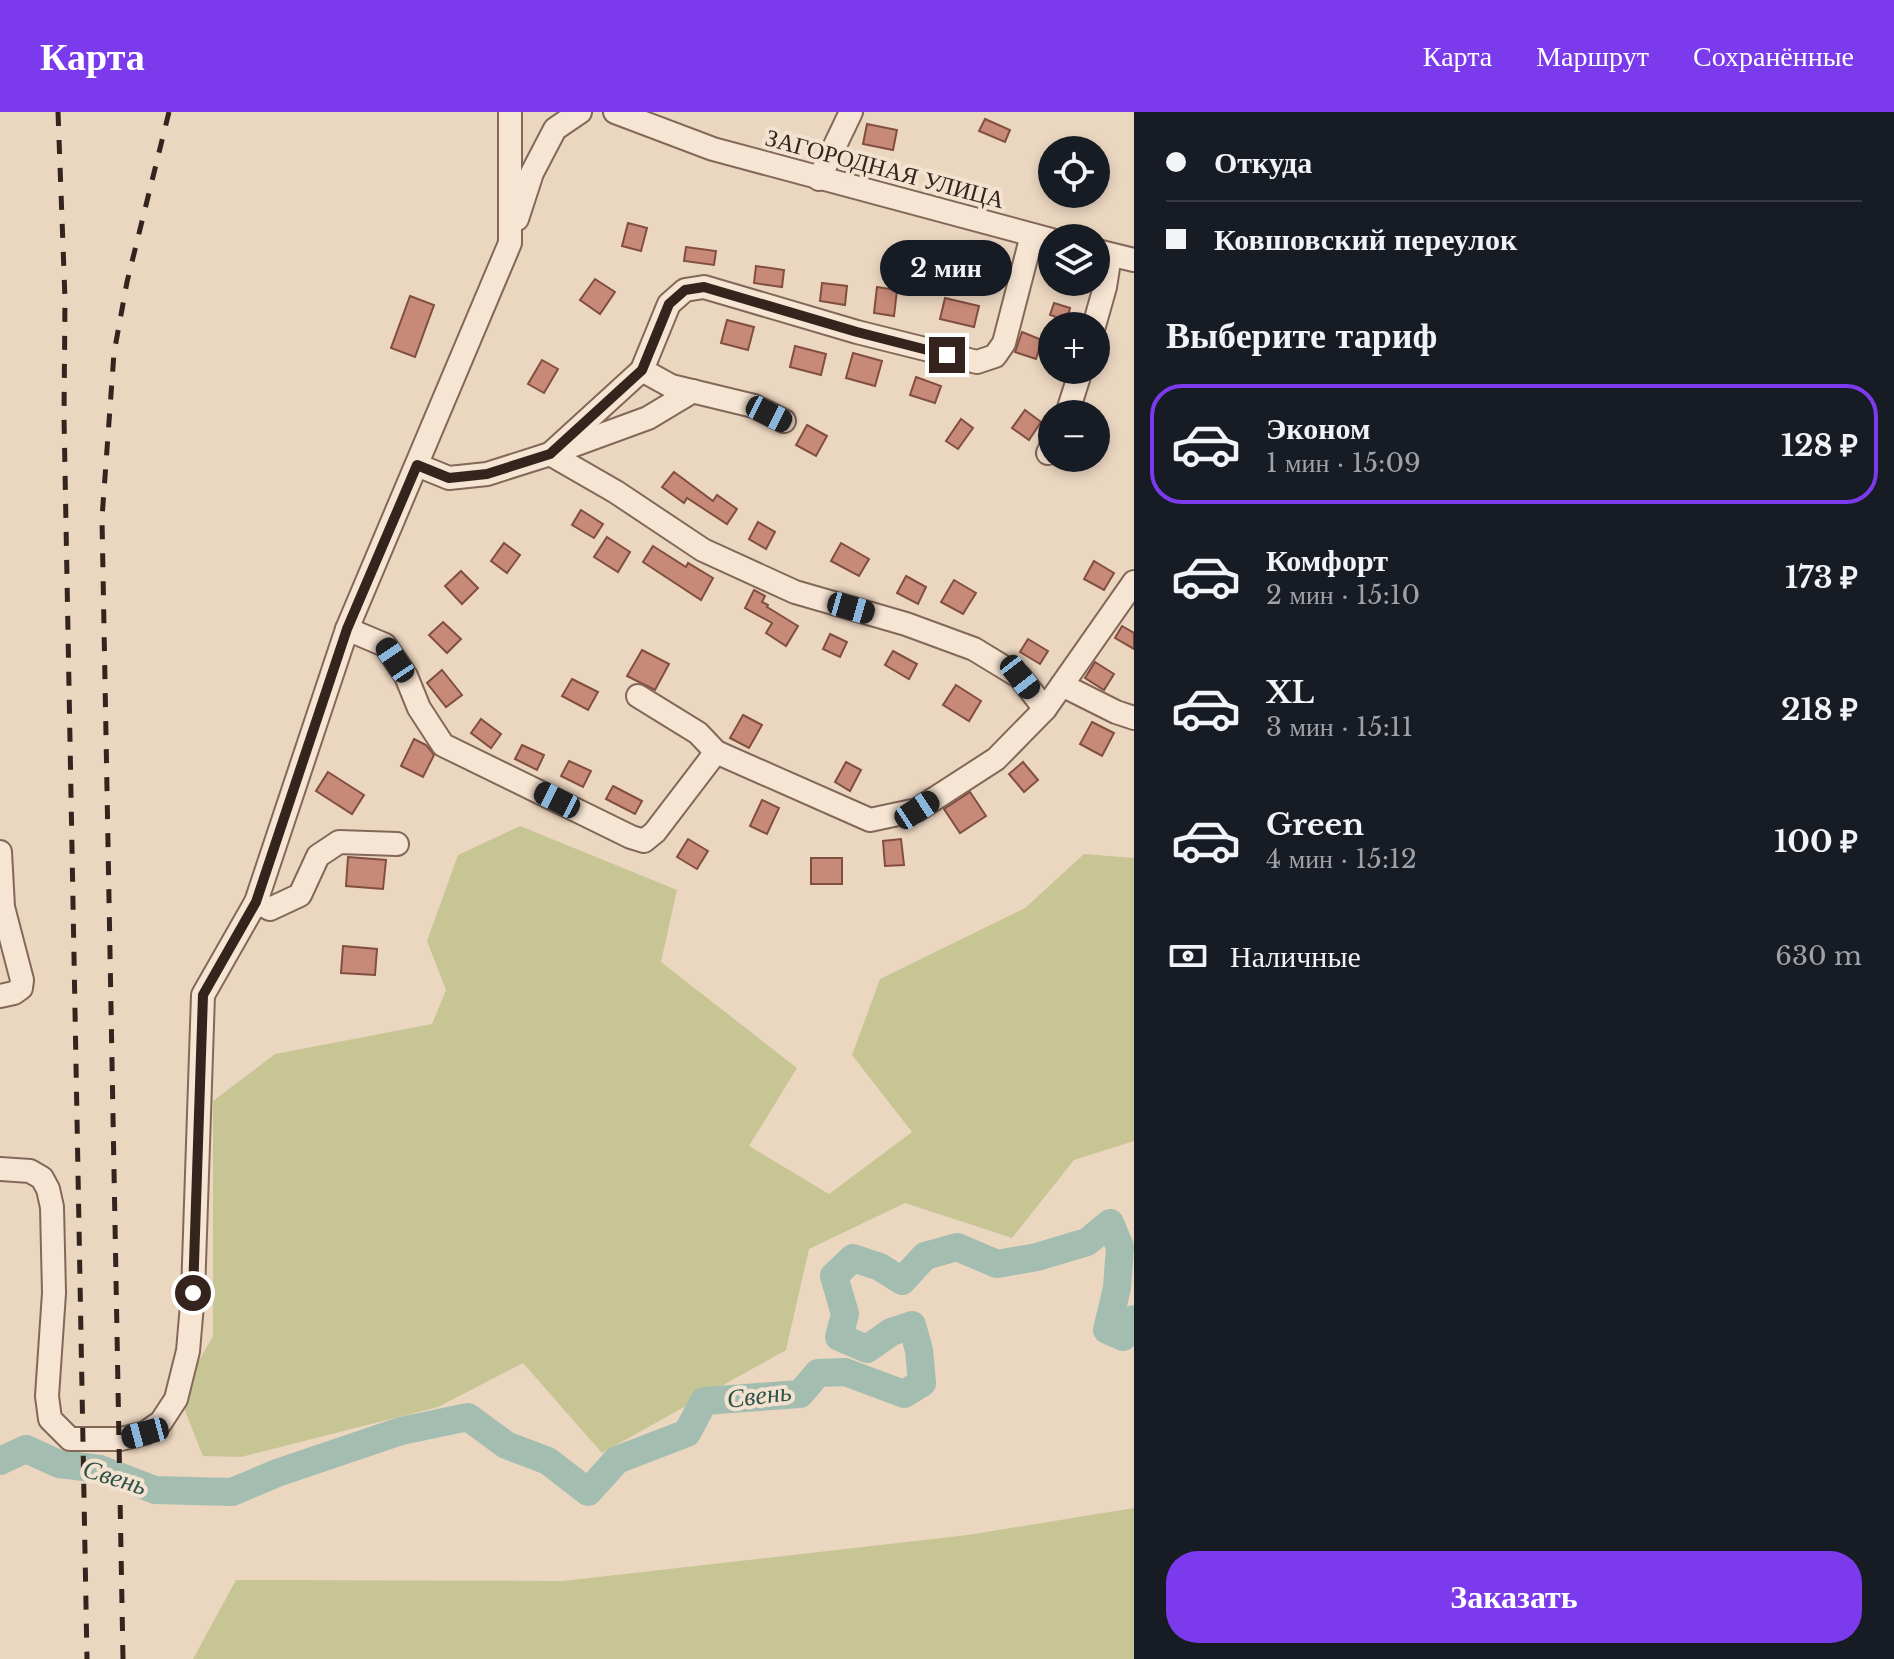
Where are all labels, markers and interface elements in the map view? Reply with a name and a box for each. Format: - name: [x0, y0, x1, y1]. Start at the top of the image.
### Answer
- text: Карта: [40, 33, 145, 80]
- text: Карта: [1423, 39, 1492, 74]
- text: Маршрут: [1536, 39, 1649, 74]
- text: Сохранённые: [1693, 39, 1854, 74]
- street label: ЗАГОРОДНАЯ УЛИЦА: [762, 123, 1008, 215]
- map controls: [1038, 136, 1110, 472]
- button: locate: [1038, 136, 1110, 208]
- text: Откуда: [1214, 144, 1312, 181]
- text: Ковшовский переулок: [1214, 221, 1517, 258]
- button: layers: [1038, 224, 1110, 296]
- callout: 2 мин: [881, 239, 1013, 295]
- text: 2 мин: [910, 252, 982, 284]
- button: +: [1038, 312, 1110, 384]
- text: Выберите тариф: [1166, 313, 1437, 358]
- route end: [929, 337, 965, 373]
- car: [742, 392, 796, 436]
- button: −: [1038, 400, 1110, 472]
- icon: car: [1170, 408, 1242, 480]
- text: Эконом: [1266, 410, 1370, 447]
- text: 128 ₽: [1781, 427, 1858, 464]
- text: 1 мин · 15:09: [1266, 447, 1421, 479]
- icon: car: [1170, 540, 1242, 612]
- text: Комфорт: [1266, 542, 1388, 579]
- text: 173 ₽: [1785, 559, 1858, 596]
- text: 2 мин · 15:10: [1266, 579, 1420, 611]
- car: [825, 590, 877, 626]
- car: [372, 633, 418, 687]
- car: [996, 651, 1044, 703]
- icon: car: [1170, 672, 1242, 744]
- text: XL: [1266, 674, 1314, 711]
- text: 218 ₽: [1781, 691, 1858, 728]
- text: 3 мин · 15:11: [1266, 711, 1413, 743]
- car: [530, 778, 584, 822]
- car: [890, 787, 944, 833]
- icon: car: [1170, 804, 1242, 876]
- text: Green: [1266, 806, 1364, 843]
- text: 100 ₽: [1774, 823, 1858, 860]
- text: 4 мин · 15:12: [1266, 843, 1417, 875]
- icon: cash: [1166, 934, 1210, 978]
- text: Наличные: [1230, 938, 1361, 975]
- text: 630 m: [1775, 940, 1862, 972]
- route start: [175, 1275, 211, 1311]
- water label: Свень: [725, 1375, 793, 1415]
- car: [119, 1415, 171, 1451]
- water label: Свень: [79, 1452, 151, 1502]
- button: Заказать: [1166, 1551, 1862, 1643]

